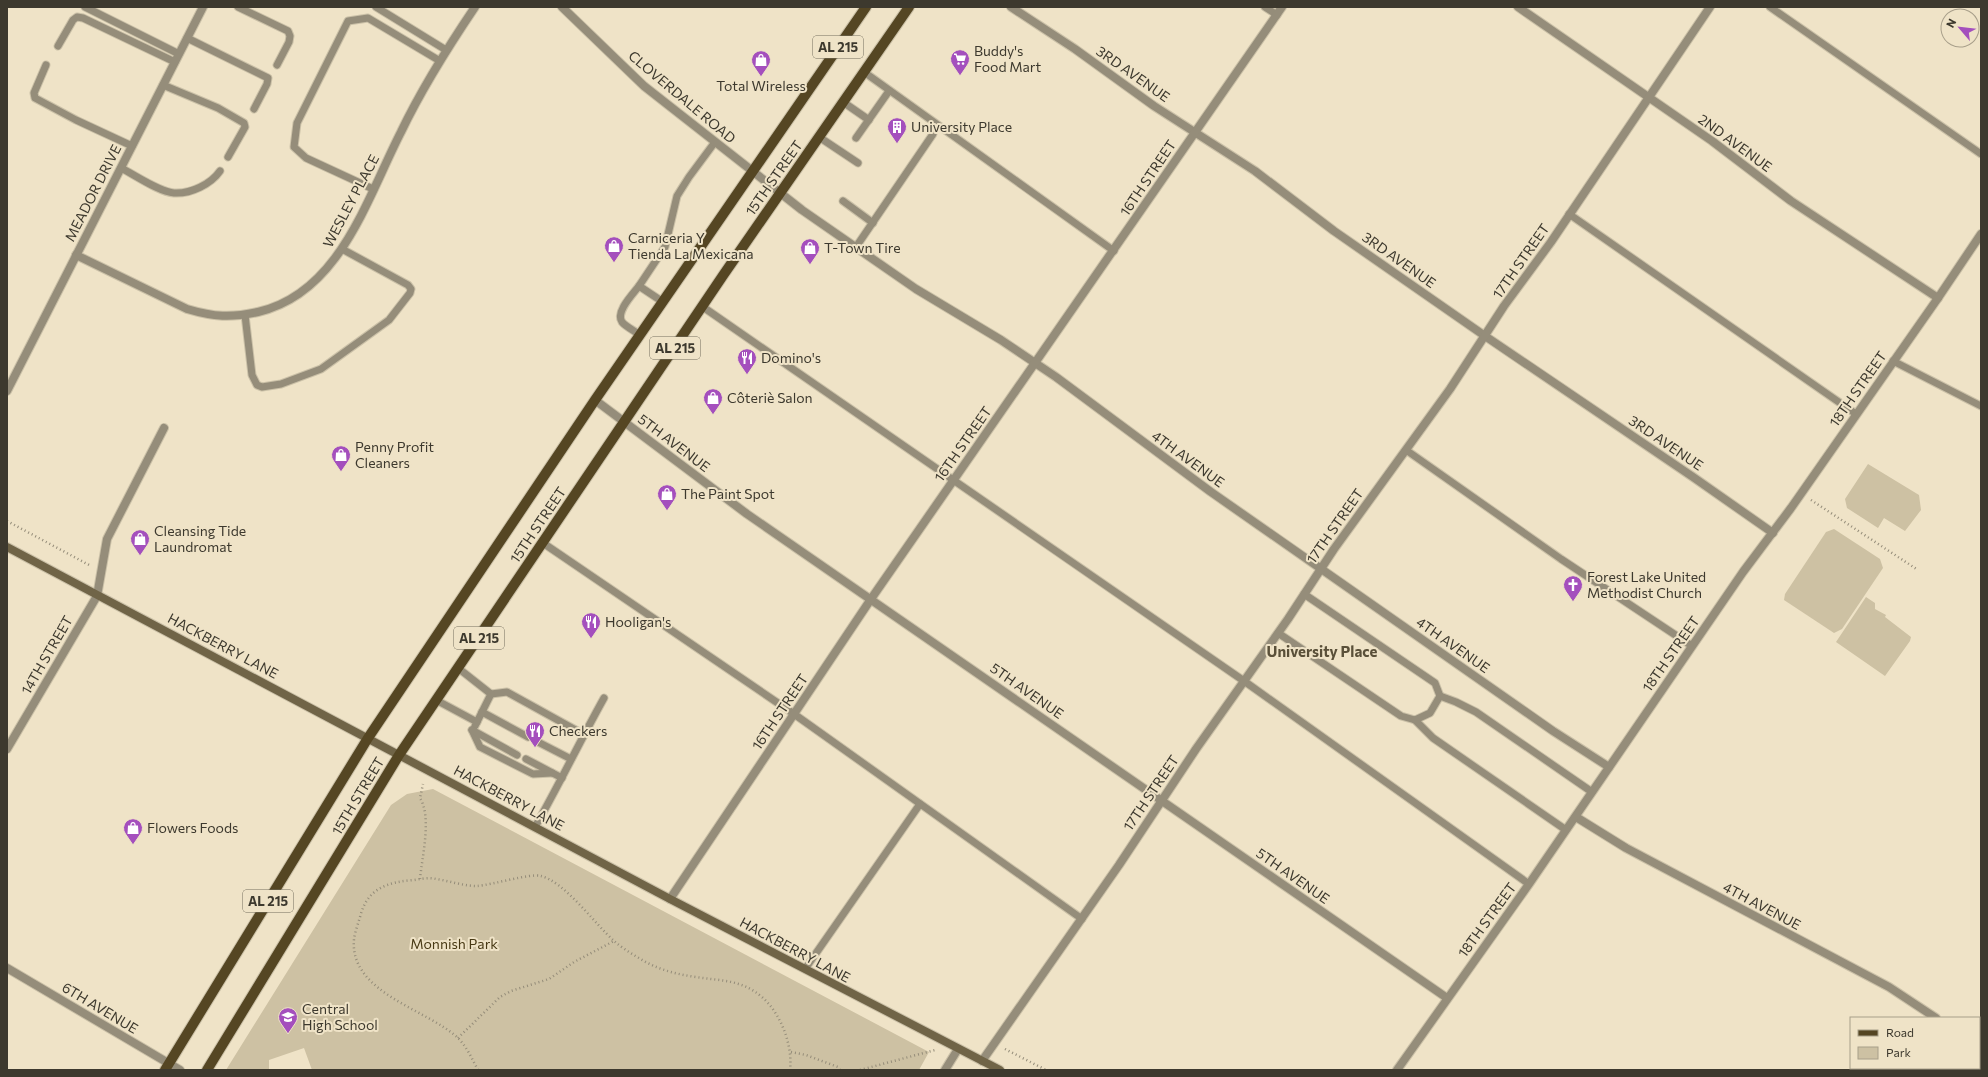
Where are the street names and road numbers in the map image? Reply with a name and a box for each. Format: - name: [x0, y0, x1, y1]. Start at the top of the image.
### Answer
- road number: AL 215: [813, 36, 863, 58]
- street label: 3RD AVENUE: [1093, 42, 1173, 105]
- street label: CLOVERDALE ROAD: [625, 47, 739, 146]
- street label: 2ND AVENUE: [1695, 110, 1775, 175]
- street label: 16TH STREET: [1116, 136, 1179, 219]
- street label: 15TH STREET: [741, 137, 806, 219]
- street label: MEADOR DRIVE: [61, 141, 124, 244]
- street label: WESLEY PLACE: [319, 151, 382, 250]
- street label: 17TH STREET: [1489, 220, 1553, 301]
- street label: 3RD AVENUE: [1359, 228, 1439, 291]
- road number: AL 215: [650, 337, 700, 359]
- street label: 18TH STREET: [1825, 348, 1890, 430]
- street label: 16TH STREET: [930, 403, 995, 485]
- street label: 5TH AVENUE: [635, 410, 714, 475]
- street label: 3RD AVENUE: [1626, 411, 1707, 474]
- street label: 4TH AVENUE: [1149, 427, 1228, 491]
- street label: 15TH STREET: [506, 484, 569, 566]
- street label: 17TH STREET: [1303, 485, 1367, 566]
- street label: HACKBERRY LANE: [165, 609, 281, 682]
- street label: 14TH STREET: [17, 612, 76, 697]
- street label: 4TH AVENUE: [1413, 613, 1493, 676]
- street label: 18TH STREET: [1638, 613, 1703, 695]
- road number: AL 215: [454, 627, 504, 649]
- street label: 5TH AVENUE: [987, 659, 1067, 722]
- street label: 16TH STREET: [748, 670, 811, 753]
- street label: 17TH STREET: [1119, 752, 1182, 834]
- street label: 15TH STREET: [328, 754, 387, 838]
- street label: HACKBERRY LANE: [451, 761, 567, 834]
- street label: 5TH AVENUE: [1253, 844, 1333, 907]
- street label: 4TH AVENUE: [1720, 878, 1804, 933]
- street label: 18TH STREET: [1454, 879, 1519, 960]
- road number: AL 215: [243, 890, 293, 912]
- street label: HACKBERRY LANE: [737, 913, 853, 986]
- street label: 6TH AVENUE: [59, 978, 141, 1037]

